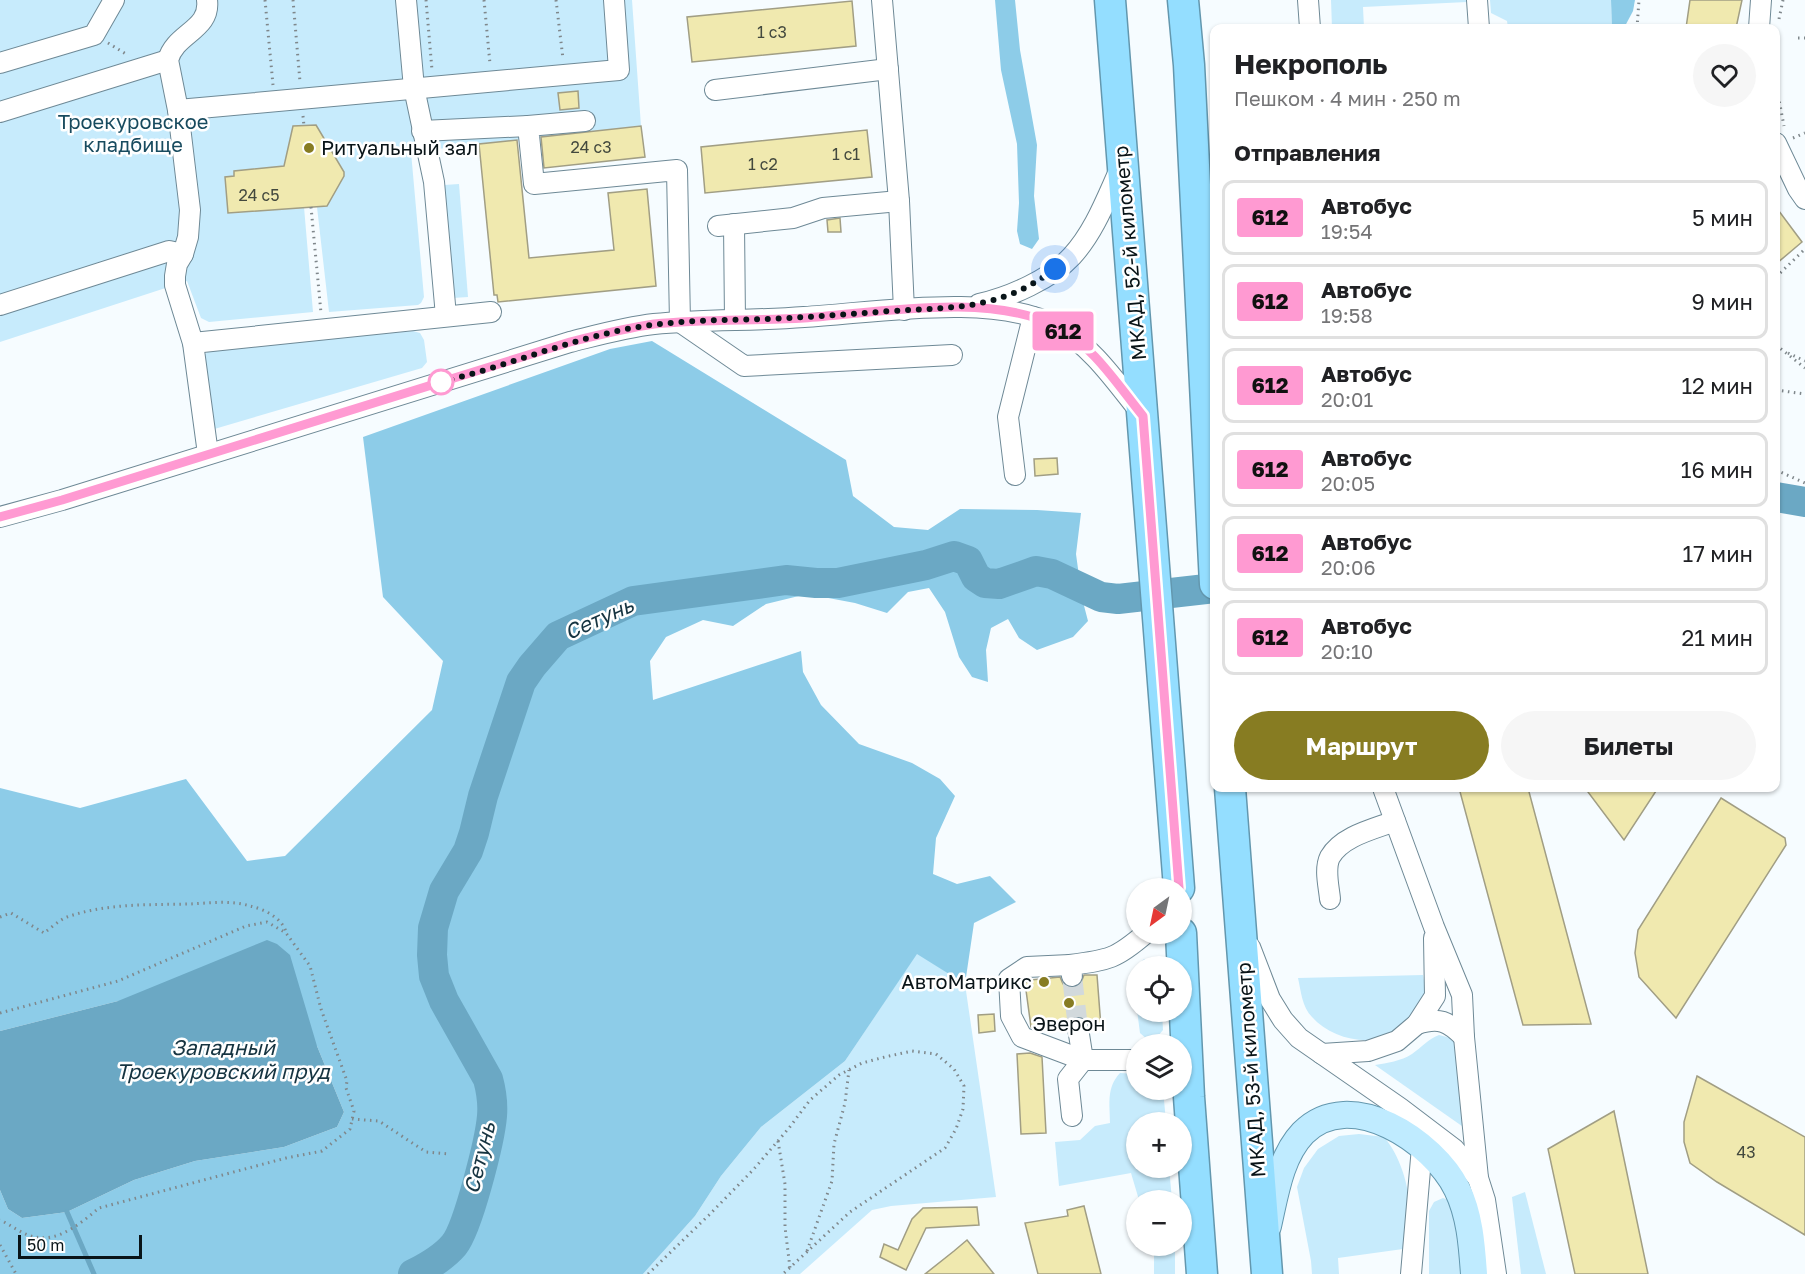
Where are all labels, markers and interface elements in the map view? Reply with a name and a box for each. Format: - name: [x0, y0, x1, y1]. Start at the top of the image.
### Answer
- house number: 1 с3: [757, 22, 787, 42]
- button: heart: [1693, 44, 1756, 107]
- text: Некрополь: [1234, 47, 1387, 80]
- text: Пешком · 4 мин · 250 m: [1234, 86, 1461, 110]
- park label: Троекуровское кладбище: [58, 109, 208, 156]
- place label: Ритуальный зал: [321, 135, 478, 159]
- house number: 24 с3: [570, 137, 612, 157]
- text: Отправления: [1234, 139, 1380, 166]
- marker: Ритуальный зал: [302, 141, 316, 155]
- house number: 1 с1: [832, 144, 860, 164]
- street label: МКАД, 52-й километр: [1108, 145, 1150, 361]
- house number: 1 с2: [748, 154, 778, 174]
- house number: 24 с5: [238, 185, 280, 205]
- text: Автобус: [1321, 192, 1412, 219]
- text: 612: [1252, 204, 1288, 230]
- text: 5 мин: [1692, 204, 1753, 231]
- text: 19:54: [1321, 219, 1373, 243]
- your location: [1040, 254, 1070, 284]
- text: Автобус: [1321, 276, 1412, 303]
- text: 612: [1252, 288, 1288, 314]
- text: 9 мин: [1692, 288, 1753, 315]
- text: 19:58: [1321, 303, 1373, 327]
- line badge: 612: [1028, 312, 1098, 350]
- text: 612: [1045, 318, 1081, 344]
- text: Автобус: [1321, 360, 1412, 387]
- unlabelled marker: [428, 369, 454, 395]
- text: 612: [1252, 372, 1288, 398]
- text: 12 мин: [1681, 372, 1753, 399]
- text: 20:01: [1321, 387, 1373, 411]
- text: Автобус: [1321, 444, 1412, 471]
- text: 612: [1252, 456, 1288, 482]
- text: 16 мин: [1681, 456, 1753, 483]
- text: 20:05: [1321, 471, 1375, 495]
- text: Автобус: [1321, 528, 1412, 555]
- text: 612: [1252, 540, 1288, 566]
- text: 17 мин: [1682, 540, 1753, 567]
- text: 20:06: [1321, 555, 1376, 579]
- water label: Сетунь: [560, 591, 638, 645]
- text: Автобус: [1321, 612, 1412, 639]
- text: 612: [1252, 624, 1288, 650]
- text: 21 мин: [1681, 624, 1753, 651]
- text: 20:10: [1321, 639, 1373, 663]
- button: Маршрут: [1234, 711, 1489, 780]
- button: Билеты: [1501, 711, 1756, 780]
- north arrow: [1126, 878, 1192, 944]
- map controls: [1126, 878, 1192, 1256]
- button: locate: [1126, 956, 1192, 1022]
- street label: МКАД, 53-й километр: [1231, 962, 1269, 1178]
- place label: АвтоМатрикс: [901, 969, 1032, 993]
- marker: АвтоМатрикс: [1037, 975, 1051, 989]
- marker: Эверон: [1062, 996, 1076, 1010]
- place label: Эверон: [1033, 1011, 1106, 1035]
- water label: Западный Троекуровский пруд: [116, 1034, 331, 1084]
- button: layers: [1126, 1034, 1192, 1100]
- button: +: [1126, 1112, 1192, 1178]
- water label: Сетунь: [458, 1118, 501, 1196]
- house number: 43: [1736, 1142, 1756, 1162]
- button: −: [1126, 1190, 1192, 1256]
- scale bar: [18, 1232, 142, 1260]
- text: 50 m: [27, 1235, 64, 1255]

